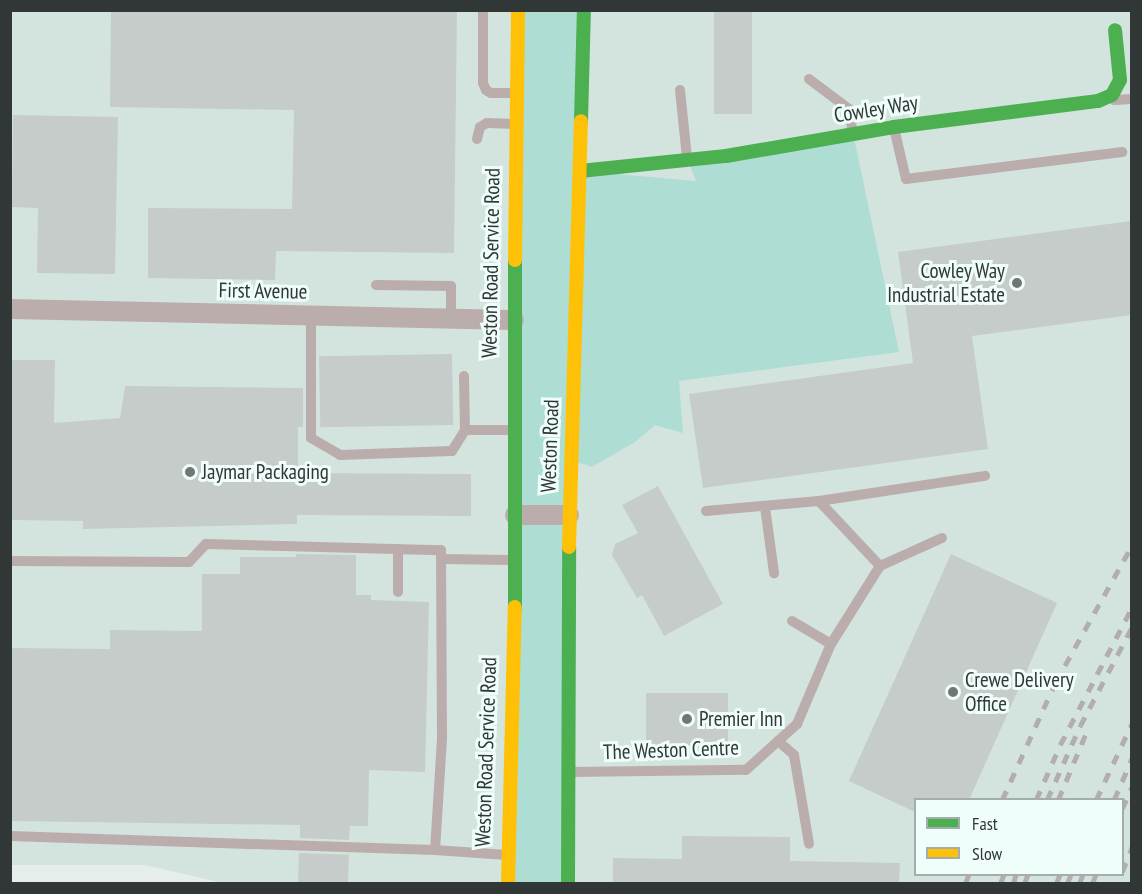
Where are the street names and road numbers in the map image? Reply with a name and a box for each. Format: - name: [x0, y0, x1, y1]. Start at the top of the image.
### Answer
- street label: Cowley Way: [832, 90, 920, 128]
- street label: Weston Road Service Road: [477, 168, 505, 358]
- street label: First Avenue: [218, 278, 308, 304]
- street label: Weston Road: [536, 399, 564, 493]
- street label: Weston Road Service Road: [470, 657, 502, 847]
- street label: The Weston Centre: [602, 735, 740, 765]

